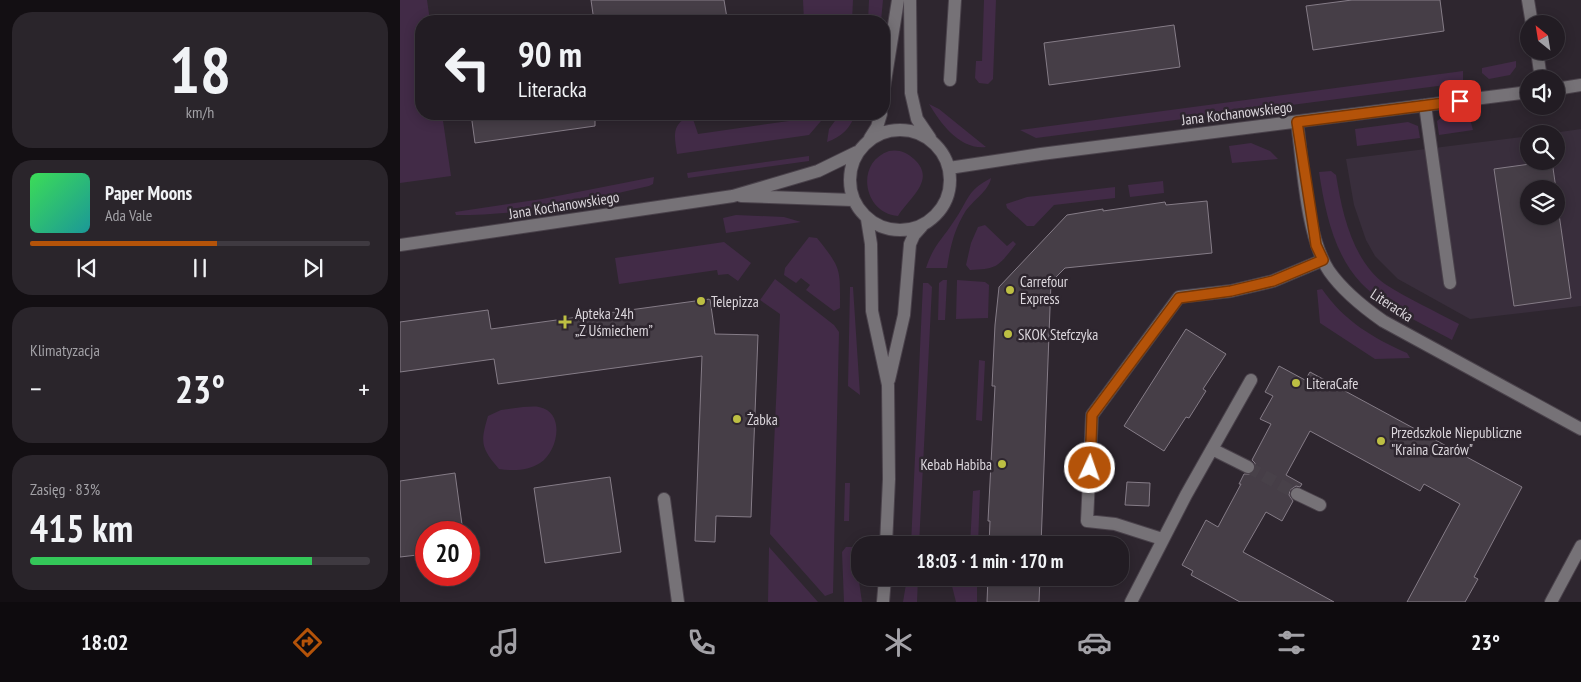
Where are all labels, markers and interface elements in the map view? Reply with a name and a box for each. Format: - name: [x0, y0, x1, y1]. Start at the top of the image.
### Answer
- north arrow: [1520, 15, 1565, 60]
- map controls: [1520, 15, 1565, 225]
- text: 18: [169, 27, 231, 111]
- text: 90 m: [518, 31, 582, 77]
- icon: left: [435, 35, 500, 100]
- button: sound: [1520, 70, 1565, 115]
- text: Literacka: [518, 75, 587, 103]
- pin: [1439, 80, 1481, 122]
- icon: arrive: [1446, 87, 1474, 115]
- street label: Jana Kochanowskiego: [1179, 97, 1294, 129]
- text: km/h: [186, 102, 214, 122]
- button: search: [1520, 125, 1565, 170]
- button: layers: [1520, 180, 1565, 225]
- text: Paper Moons: [105, 181, 192, 205]
- street label: Jana Kochanowskiego: [506, 187, 621, 223]
- text: Ada Vale: [105, 205, 152, 225]
- icon: previous: [73, 254, 101, 282]
- icon: pause: [186, 254, 214, 282]
- icon: next: [299, 254, 327, 282]
- place label: Carrefour Express: [1020, 272, 1069, 308]
- marker: Carrefour Express: [1004, 284, 1016, 296]
- street label: Literacka: [1367, 284, 1417, 326]
- place label: Telepizza: [711, 292, 759, 311]
- marker: Telepizza: [695, 295, 707, 307]
- place label: Apteka 24h „Z Uśmiechem”: [575, 304, 653, 340]
- marker: Apteka 24h „Z Uśmiechem”: [559, 316, 571, 328]
- place label: SKOK Stefczyka: [1018, 325, 1098, 344]
- marker: SKOK Stefczyka: [1002, 328, 1014, 340]
- text: Klimatyzacja: [30, 340, 100, 360]
- text: 23°: [175, 364, 225, 413]
- text: −: [30, 370, 42, 407]
- text: +: [358, 370, 370, 407]
- place label: LiteraCafe: [1306, 374, 1358, 393]
- marker: LiteraCafe: [1290, 377, 1302, 389]
- place label: Żabka: [747, 410, 778, 429]
- marker: Żabka: [731, 413, 743, 425]
- place label: Przedszkole Niepubliczne "Kraina Czarów": [1391, 423, 1522, 459]
- marker: Przedszkole Niepubliczne "Kraina Czarów": [1375, 435, 1387, 447]
- position arrow: [1063, 441, 1115, 493]
- place label: Kebab Habiba: [920, 455, 992, 474]
- marker: Kebab Habiba: [996, 458, 1008, 470]
- text: Zasięg · 83%: [30, 479, 100, 499]
- text: 415 km: [30, 503, 133, 552]
- speed limit sign: 20: [415, 521, 480, 586]
- text: 18:03 · 1 min · 170 m: [917, 549, 1063, 573]
- icon: directions: [290, 625, 325, 660]
- icon: music: [487, 625, 522, 660]
- icon: phone: [684, 625, 719, 660]
- icon: climate: [881, 625, 916, 660]
- icon: car: [1077, 625, 1112, 660]
- icon: filters: [1274, 625, 1309, 660]
- text: 18:02: [81, 628, 128, 656]
- text: 23°: [1471, 628, 1500, 656]

